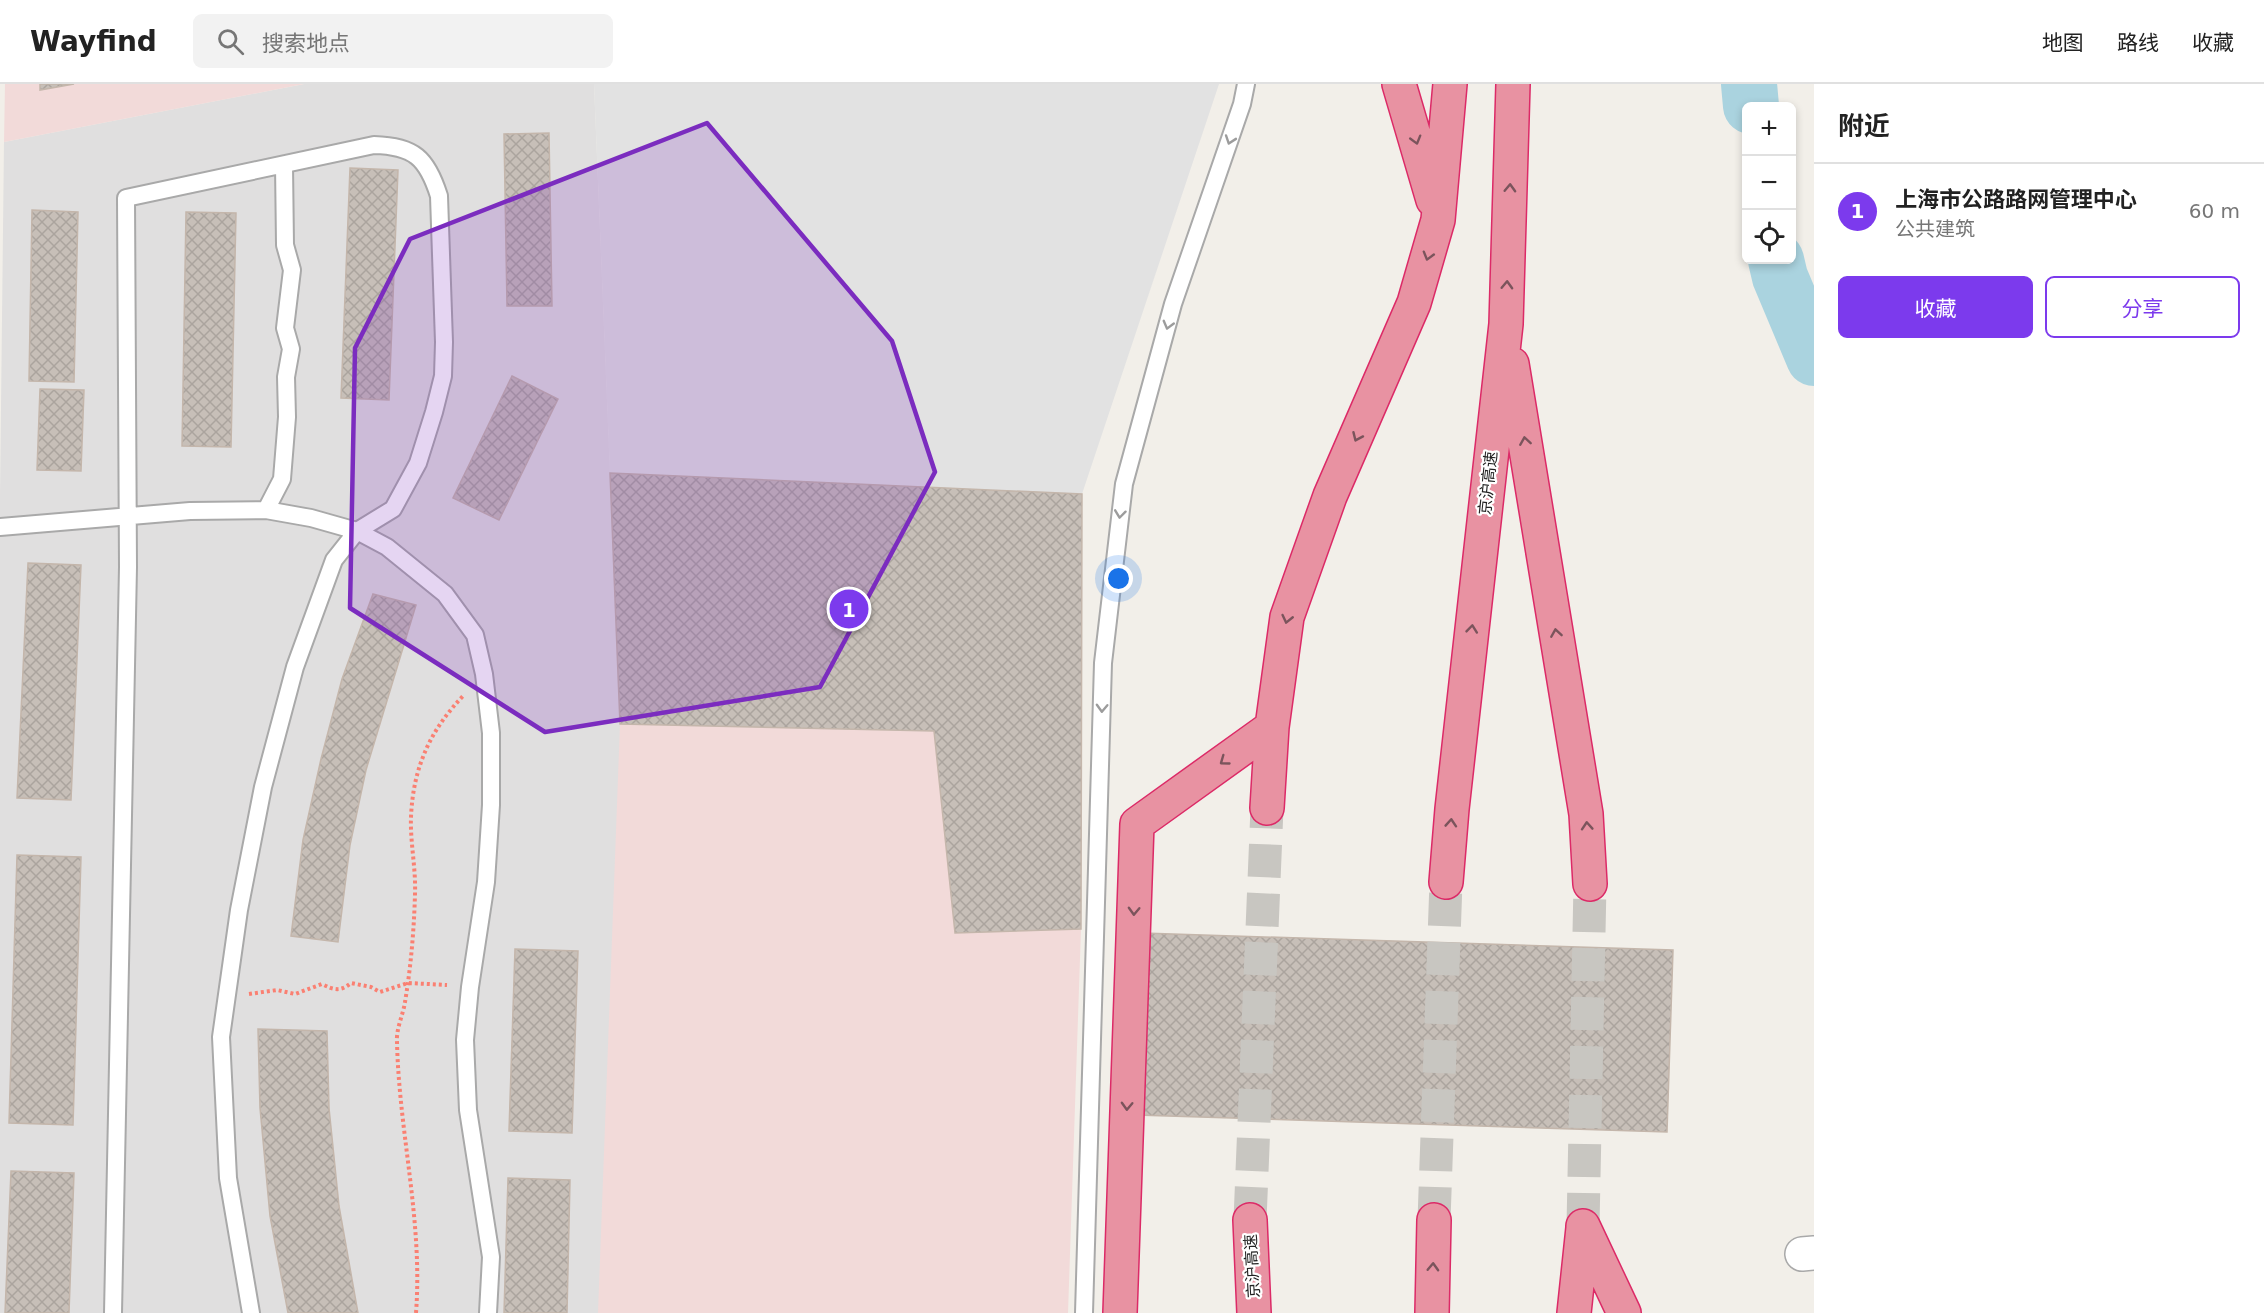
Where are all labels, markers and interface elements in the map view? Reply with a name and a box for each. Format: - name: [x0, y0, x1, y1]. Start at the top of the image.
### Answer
- search box: [193, 14, 613, 68]
- text: Wayfind: [30, 25, 157, 58]
- icon: search: [214, 25, 247, 58]
- text: 搜索地点: [262, 31, 350, 56]
- text: 地图: [2042, 31, 2084, 55]
- text: 路线: [2117, 31, 2159, 55]
- text: 收藏: [2192, 31, 2234, 55]
- map controls: [1742, 102, 1796, 264]
- button: +: [1742, 102, 1796, 156]
- text: 附近: [1838, 111, 1890, 141]
- one-way arrow: [1224, 134, 1237, 145]
- one-way arrow: [1409, 134, 1421, 145]
- button: −: [1742, 156, 1796, 210]
- one-way arrow: [1503, 184, 1516, 193]
- text: 上海市公路路网管理中心: [1895, 187, 2137, 212]
- text: 1: [1851, 199, 1864, 223]
- text: 60 m: [2189, 199, 2240, 223]
- button: locate: [1742, 210, 1796, 264]
- text: 公共建筑: [1895, 217, 1975, 241]
- one-way arrow: [1423, 250, 1435, 260]
- button: 收藏: [1838, 276, 2033, 338]
- button: 分享: [2045, 276, 2240, 338]
- one-way arrow: [1501, 281, 1513, 290]
- one-way arrow: [1162, 320, 1175, 330]
- one-way arrow: [1352, 430, 1364, 441]
- one-way arrow: [1519, 436, 1532, 446]
- street label: 京沪高速: [1475, 450, 1501, 516]
- one-way arrow: [1115, 509, 1127, 518]
- your location: [1104, 564, 1133, 593]
- pin: 1: [830, 586, 868, 632]
- one-way arrow: [1282, 614, 1295, 624]
- one-way arrow: [1465, 625, 1478, 634]
- one-way arrow: [1551, 629, 1563, 638]
- one-way arrow: [1095, 703, 1108, 712]
- one-way arrow: [1220, 754, 1231, 765]
- one-way arrow: [1444, 819, 1457, 828]
- one-way arrow: [1580, 821, 1593, 830]
- one-way arrow: [1128, 907, 1140, 916]
- one-way arrow: [1121, 1102, 1134, 1111]
- street label: 京沪高速: [1241, 1234, 1263, 1298]
- one-way arrow: [1426, 1262, 1439, 1271]

